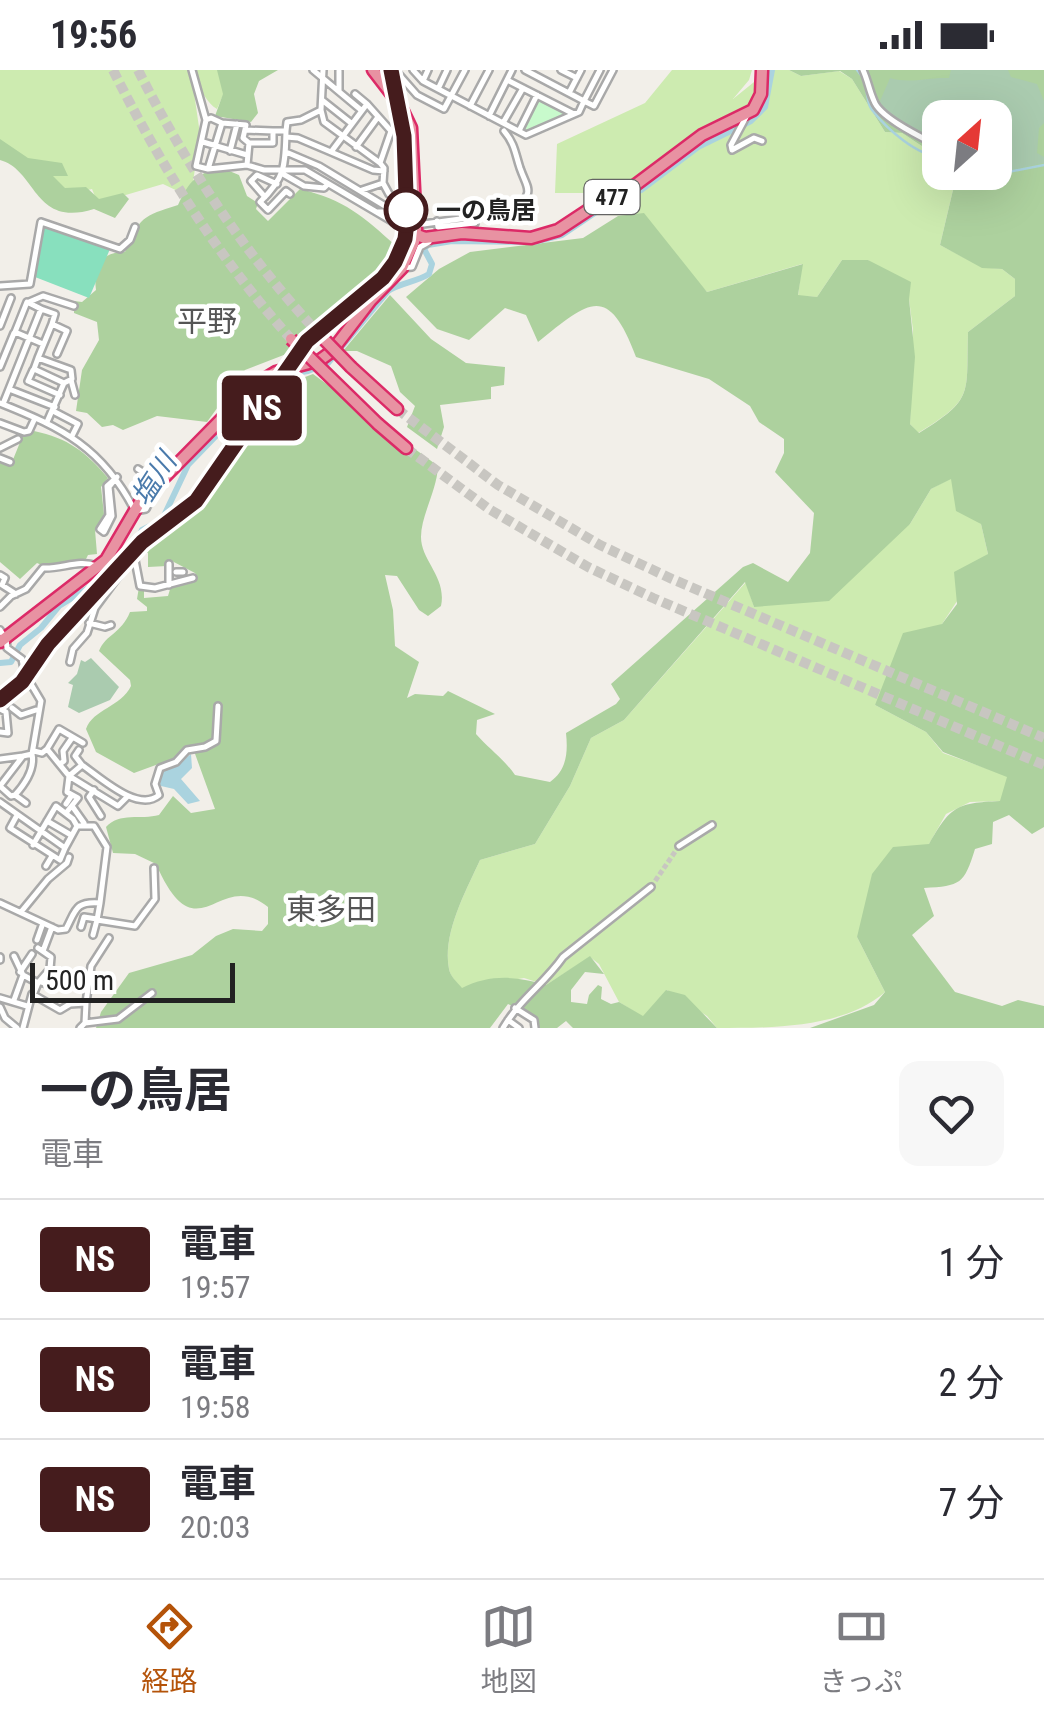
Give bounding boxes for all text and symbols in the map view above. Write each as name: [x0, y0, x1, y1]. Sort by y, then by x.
text: 19:56: [50, 13, 137, 57]
north arrow: [922, 100, 1012, 190]
map controls: [922, 100, 1012, 190]
road number: 477: [584, 180, 640, 214]
marker: 一の鳥居: [385, 189, 427, 231]
place label: 一の鳥居: [436, 196, 536, 225]
district label: 平野: [177, 304, 237, 339]
line badge: NS: [217, 376, 307, 440]
text: NS: [242, 388, 282, 429]
water label: 塩川: [125, 444, 185, 511]
district label: 東多田: [286, 892, 376, 927]
scale bar: [30, 958, 235, 1003]
text: 500 m: [45, 964, 114, 997]
button: heart: [899, 1061, 1004, 1166]
text: 一の鳥居: [40, 1062, 232, 1119]
text: 電車: [40, 1135, 104, 1173]
text: 電車: [180, 1222, 256, 1266]
text: NS: [75, 1239, 115, 1280]
text: 1 分: [939, 1241, 1004, 1285]
text: 19:57: [180, 1268, 251, 1306]
text: 電車: [180, 1342, 256, 1386]
text: NS: [75, 1359, 115, 1400]
text: 2 分: [939, 1361, 1004, 1405]
text: 19:58: [180, 1388, 251, 1426]
text: 電車: [180, 1462, 256, 1506]
text: NS: [75, 1479, 115, 1520]
text: 7 分: [939, 1481, 1004, 1525]
text: 20:03: [180, 1508, 251, 1546]
tab: 経路: [142, 1599, 198, 1699]
tab: 地図: [481, 1599, 537, 1699]
tab: きっぷ: [820, 1599, 902, 1699]

